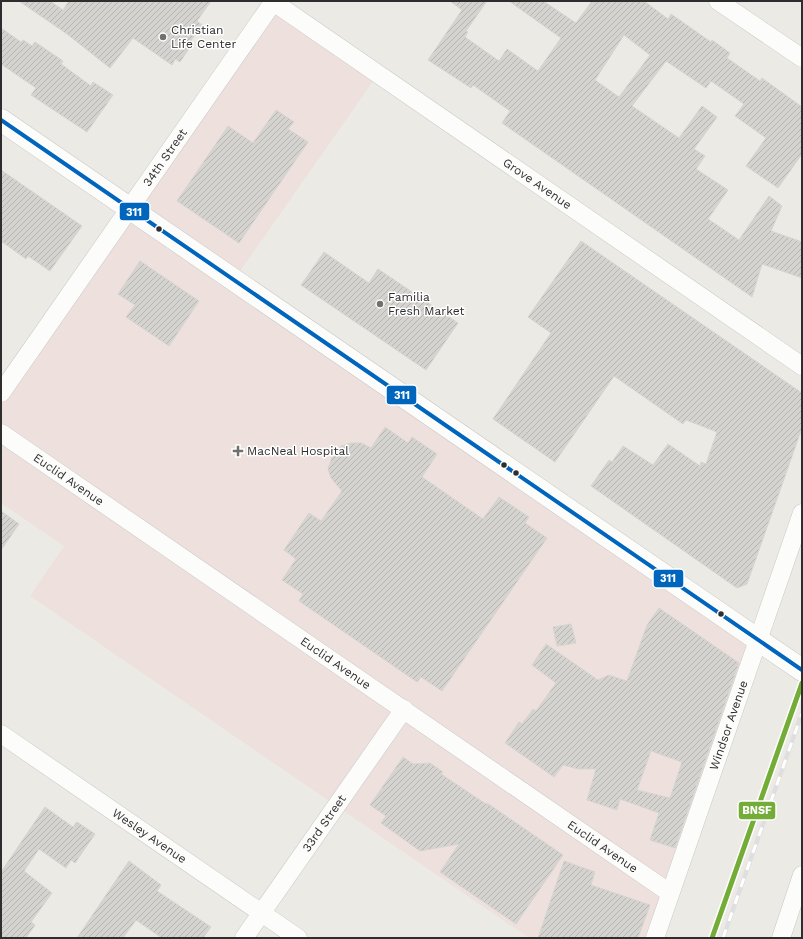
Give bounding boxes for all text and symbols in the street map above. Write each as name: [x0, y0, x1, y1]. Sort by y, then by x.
place label: Christian Life Center: [171, 23, 236, 51]
marker: Christian Life Center: [158, 32, 168, 42]
street label: 34th Street: [140, 126, 190, 189]
street label: Grove Avenue: [500, 155, 574, 212]
line badge: 311: [119, 202, 150, 221]
text: 311: [126, 206, 142, 219]
unlabelled marker: [154, 224, 164, 234]
place label: Familia Fresh Market: [388, 290, 465, 318]
marker: Familia Fresh Market: [375, 299, 385, 309]
line badge: 311: [386, 385, 417, 405]
text: 311: [394, 389, 410, 402]
place label: MacNeal Hospital: [247, 444, 349, 458]
marker: MacNeal Hospital: [232, 445, 244, 457]
street label: Euclid Avenue: [31, 450, 106, 509]
unlabelled marker: [499, 460, 509, 470]
unlabelled marker: [511, 468, 521, 478]
line badge: 311: [653, 569, 684, 588]
text: 311: [660, 572, 676, 585]
unlabelled marker: [716, 609, 726, 619]
street label: Euclid Avenue: [298, 634, 373, 692]
street label: Windsor Avenue: [707, 679, 751, 772]
street label: 33rd Street: [299, 792, 349, 855]
line badge: BNSF: [738, 801, 776, 820]
text: BNSF: [742, 804, 772, 817]
street label: Wesley Avenue: [110, 806, 189, 866]
street label: Euclid Avenue: [565, 818, 640, 876]

